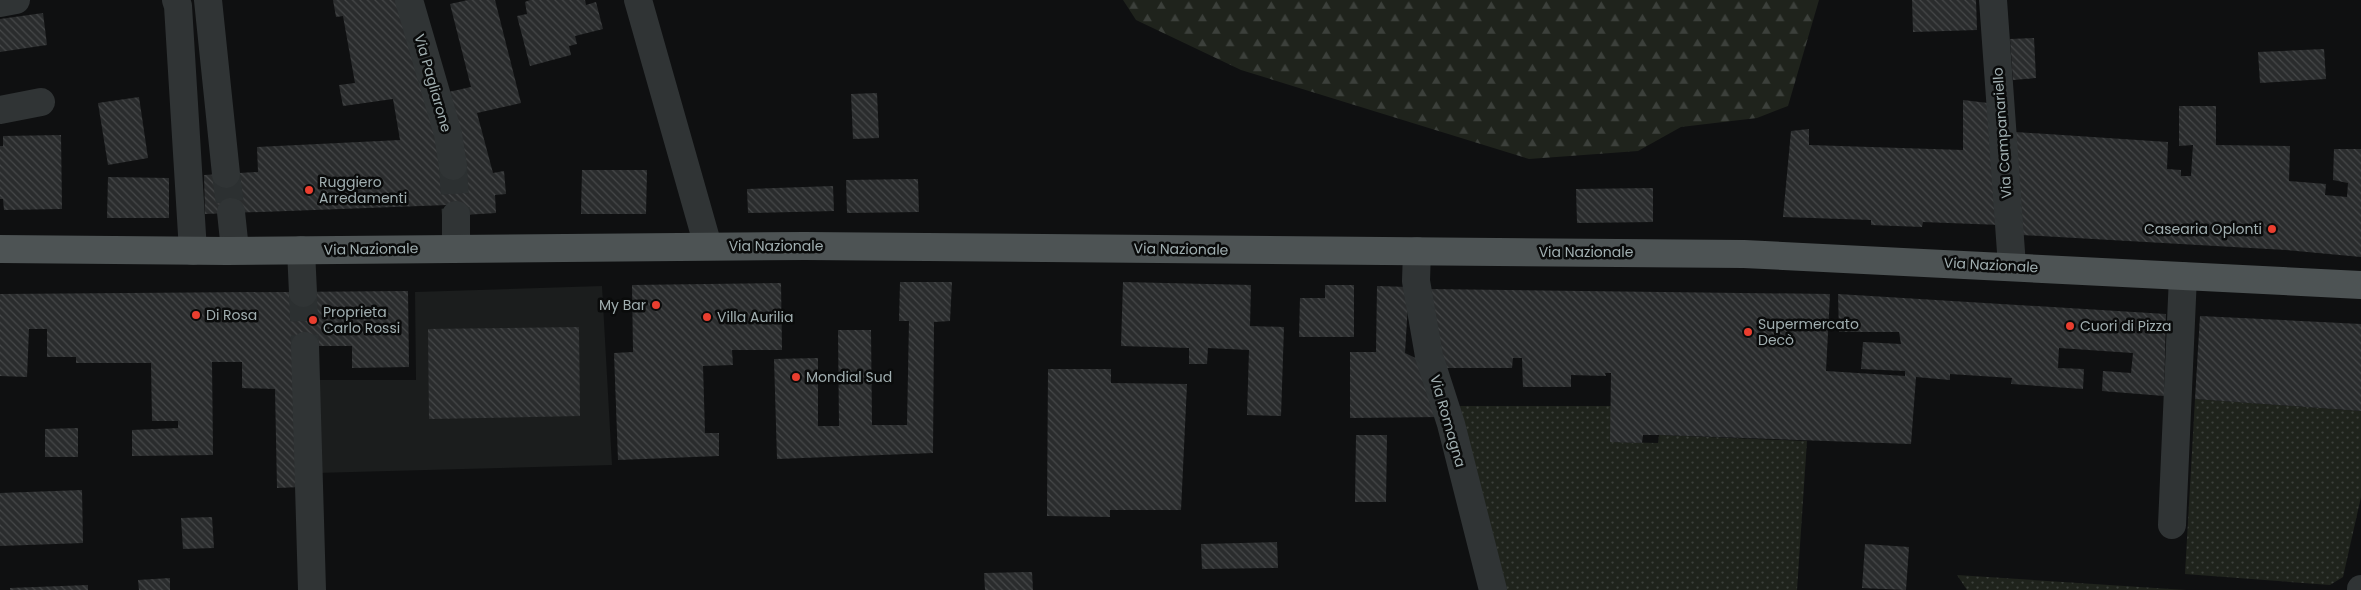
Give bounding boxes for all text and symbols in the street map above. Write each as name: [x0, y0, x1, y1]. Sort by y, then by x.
street label: Via Pagliarone: [409, 32, 457, 135]
street label: Via Campanariello: [1987, 67, 2017, 199]
place label: Ruggiero Arredamenti: [319, 172, 407, 208]
marker: Ruggiero Arredamenti: [303, 184, 315, 196]
place label: Casearia Oplonti: [2144, 219, 2262, 239]
marker: Casearia Oplonti: [2266, 223, 2278, 235]
street label: Via Nazionale: [729, 236, 824, 256]
street label: Via Nazionale: [323, 238, 419, 260]
street label: Via Nazionale: [1133, 238, 1229, 260]
street label: Via Nazionale: [1539, 242, 1634, 262]
street label: Via Nazionale: [1943, 253, 2039, 277]
place label: My Bar: [599, 295, 646, 315]
marker: My Bar: [650, 299, 662, 311]
place label: Proprieta Carlo Rossi: [323, 302, 400, 338]
place label: Di Rosa: [206, 305, 257, 325]
place label: Villa Aurilia: [717, 307, 793, 327]
marker: Di Rosa: [190, 309, 202, 321]
marker: Villa Aurilia: [701, 311, 713, 323]
marker: Proprieta Carlo Rossi: [307, 314, 319, 326]
place label: Supermercato Decò: [1758, 314, 1859, 350]
place label: Cuori di Pizza: [2080, 316, 2172, 336]
marker: Cuori di Pizza: [2064, 320, 2076, 332]
marker: Supermercato Decò: [1742, 326, 1754, 338]
place label: Mondial Sud: [806, 367, 892, 387]
marker: Mondial Sud: [790, 371, 802, 383]
street label: Via Romagna: [1425, 372, 1471, 470]

